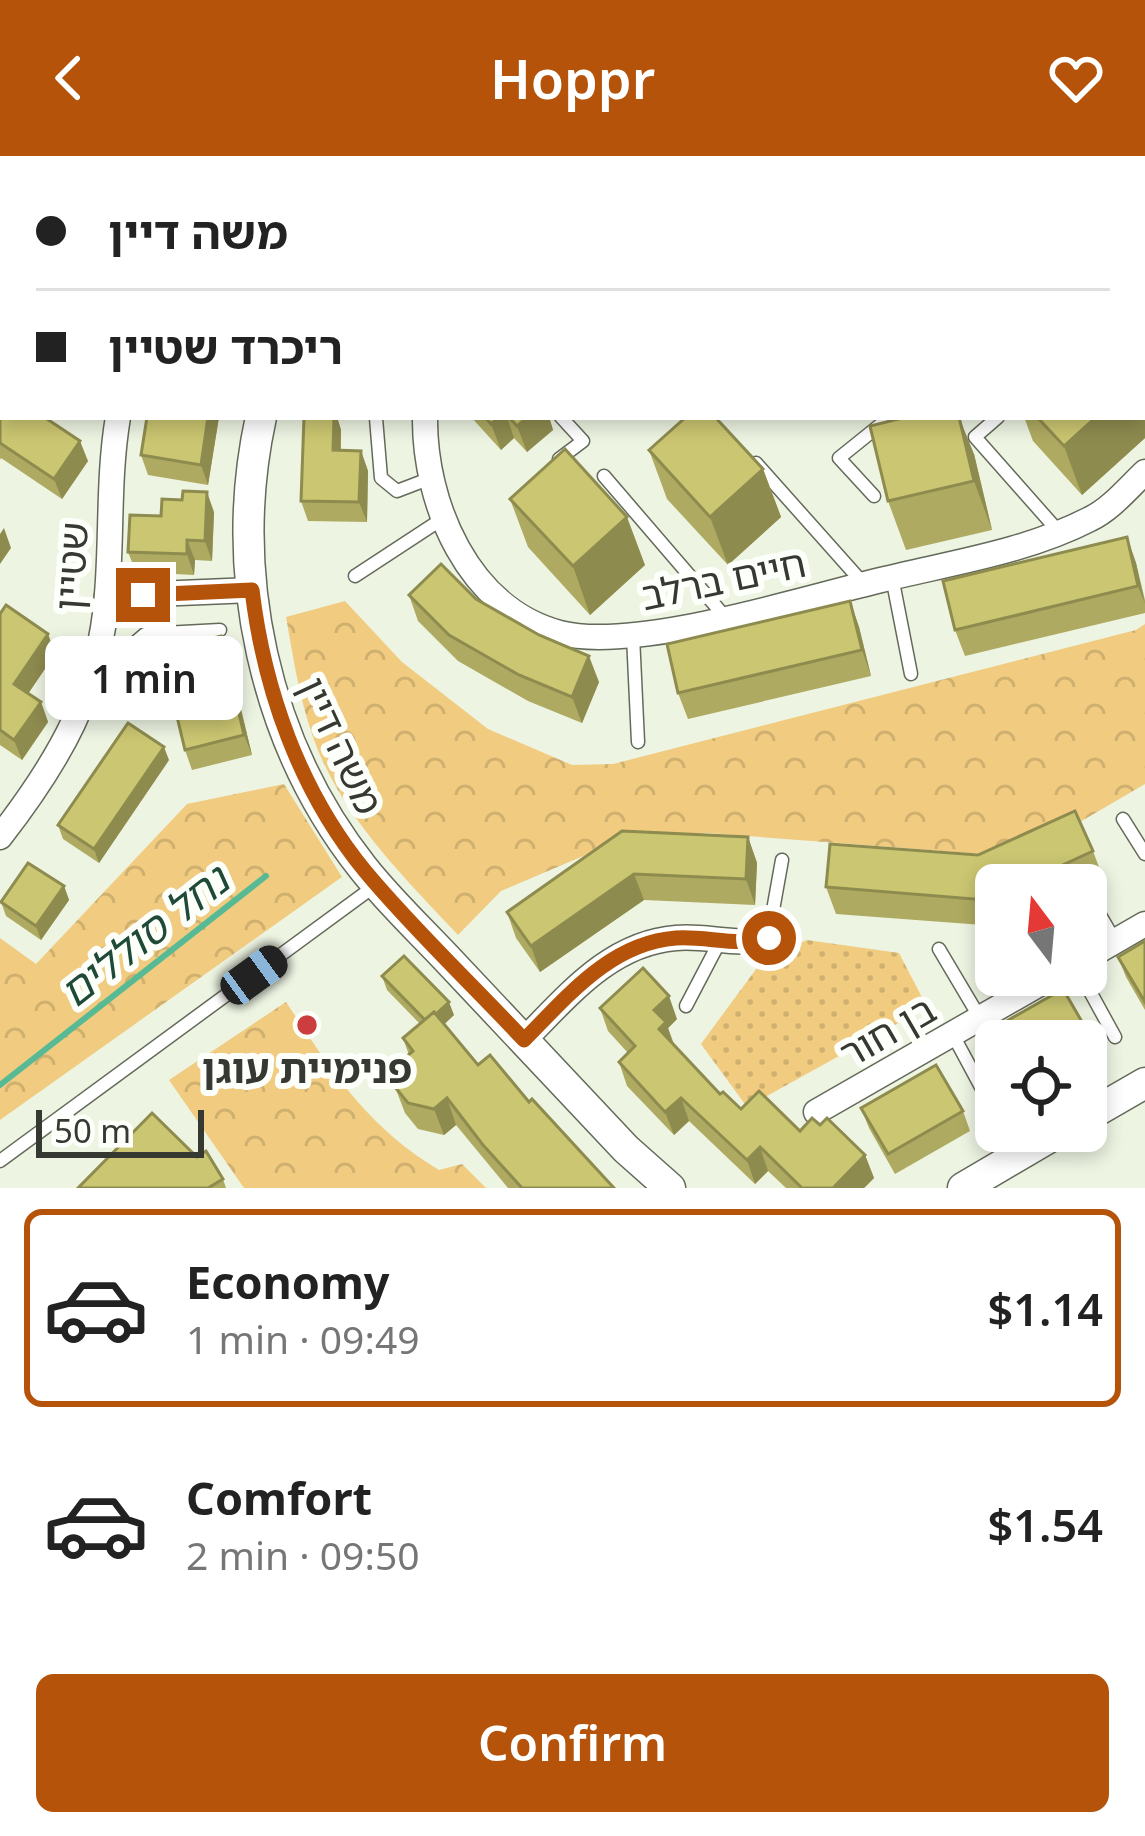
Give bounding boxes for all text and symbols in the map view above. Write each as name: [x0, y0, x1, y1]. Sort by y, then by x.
text: Hoppr: [490, 41, 655, 115]
icon: back: [36, 45, 102, 111]
icon: heart: [1043, 45, 1109, 111]
text: משה דיין: [108, 201, 288, 262]
text: ריכרד שטיין: [108, 316, 343, 377]
street label: שטיין: [40, 520, 100, 612]
street label: חיים ברלב: [636, 535, 810, 621]
route end: [116, 568, 170, 622]
callout: 1 min: [44, 637, 242, 721]
text: 1 min: [91, 651, 197, 704]
street label: משה דיין: [287, 668, 397, 822]
water label: נחל סוללים: [47, 849, 242, 1019]
north arrow: [975, 864, 1107, 996]
map controls: [975, 864, 1107, 1152]
route start: [742, 911, 796, 965]
car: [214, 939, 294, 1011]
street label: בן חור: [829, 981, 945, 1079]
marker: פנימיית עוגן: [294, 1012, 320, 1038]
button: locate: [975, 1020, 1107, 1152]
place label: פנימיית עוגן: [202, 1041, 412, 1094]
scale bar: [36, 1104, 204, 1157]
text: 50 m: [54, 1108, 131, 1153]
text: Economy: [186, 1251, 390, 1312]
icon: car: [42, 1254, 150, 1362]
text: $1.14: [988, 1278, 1103, 1339]
text: 1 min · 09:49: [186, 1312, 420, 1365]
text: Comfort: [186, 1467, 372, 1528]
icon: car: [42, 1470, 150, 1578]
text: $1.54: [988, 1494, 1103, 1555]
text: 2 min · 09:50: [186, 1528, 420, 1581]
button: Confirm: [36, 1674, 1109, 1812]

